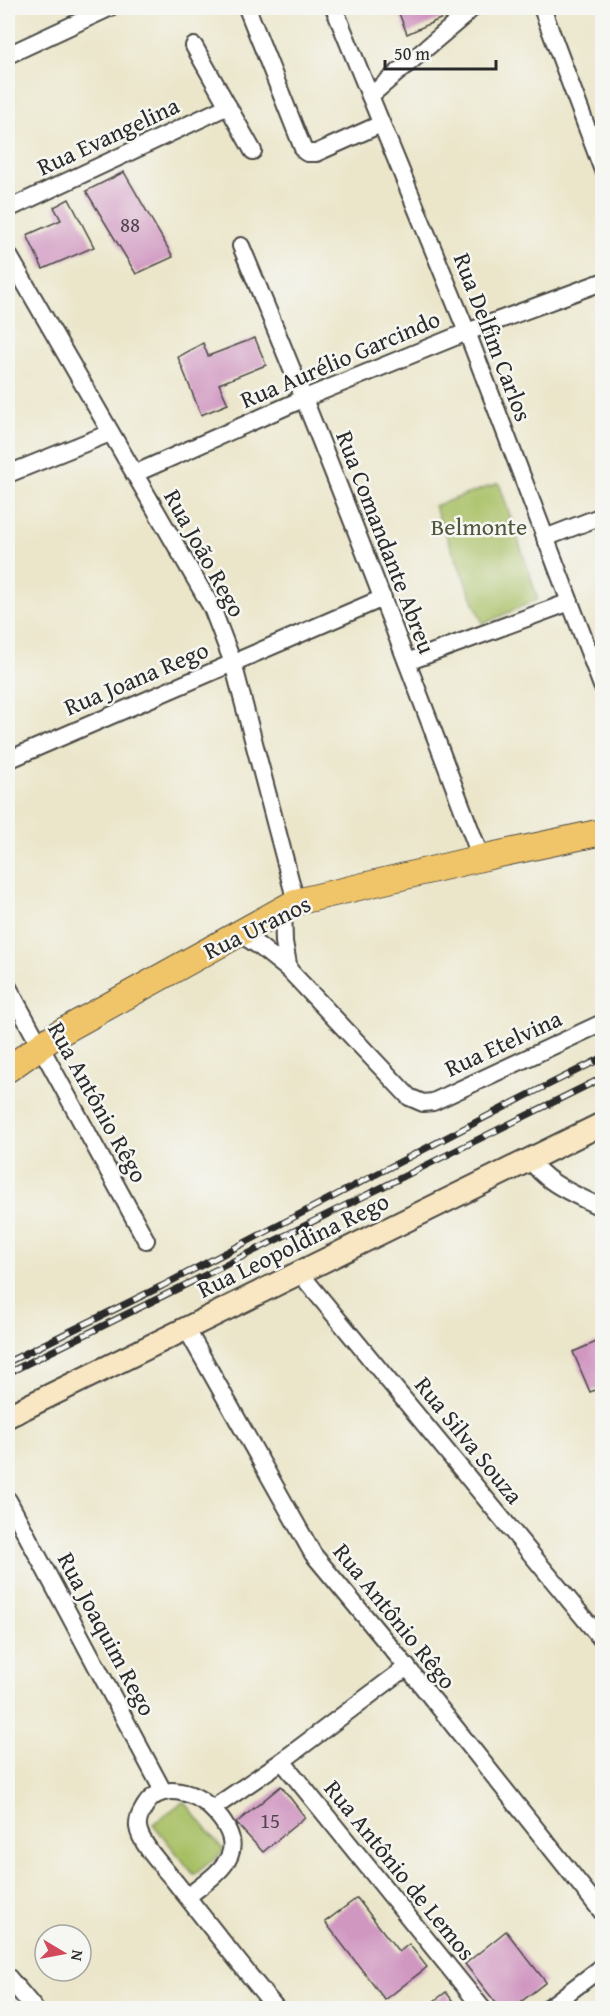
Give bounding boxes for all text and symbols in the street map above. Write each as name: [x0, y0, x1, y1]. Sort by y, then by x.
scale bar: [385, 33, 496, 71]
text: 50 m: [394, 40, 430, 67]
street label: Rua Evangelina: [31, 87, 185, 184]
house number: 88: [120, 209, 140, 240]
street label: Rua Delfim Carlos: [445, 248, 541, 426]
street label: Rua Aurélio Garcindo: [235, 301, 445, 417]
street label: Rua Comandante Abreu: [327, 425, 445, 659]
street label: Rua João Rego: [155, 483, 255, 623]
park label: Belmonte: [431, 509, 527, 544]
street label: Rua Joana Rego: [58, 632, 214, 724]
street label: Rua Uranos: [197, 886, 317, 968]
street label: Rua Etelvina: [439, 1000, 568, 1085]
street label: Rua Antônio Rêgo: [39, 1015, 157, 1189]
street label: Rua Leopoldina Rego: [191, 1183, 395, 1307]
street label: Rua Silva Souza: [406, 1369, 532, 1512]
street label: Rua Antônio Rêgo: [325, 1535, 465, 1697]
street label: Rua Joaquim Rego: [49, 1546, 165, 1722]
street label: Rua Antônio de Lemos: [316, 1772, 484, 1968]
house number: 15: [260, 1805, 280, 1836]
north arrow: [33, 1923, 93, 1983]
text: N: [65, 1948, 91, 1963]

